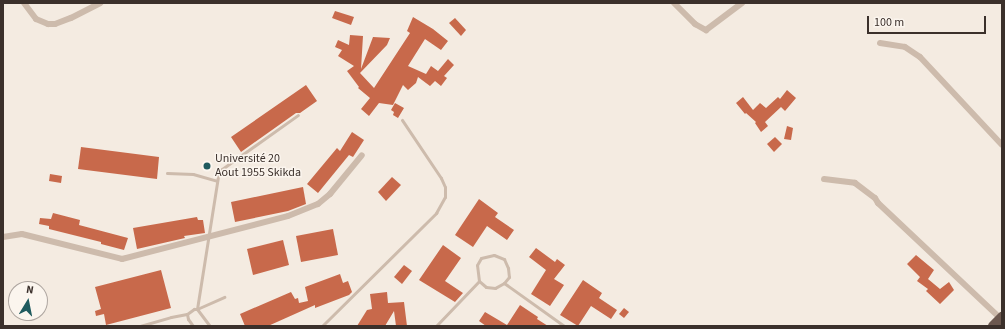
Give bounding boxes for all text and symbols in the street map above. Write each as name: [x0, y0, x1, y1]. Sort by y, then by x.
scale bar: [869, 8, 988, 34]
text: 100 m: [874, 14, 904, 31]
place label: Université 20 Aout 1955 Skikda: [215, 152, 301, 180]
marker: Université 20 Aout 1955 Skikda: [202, 161, 212, 171]
north arrow: [8, 281, 48, 321]
text: N: [25, 282, 35, 298]

